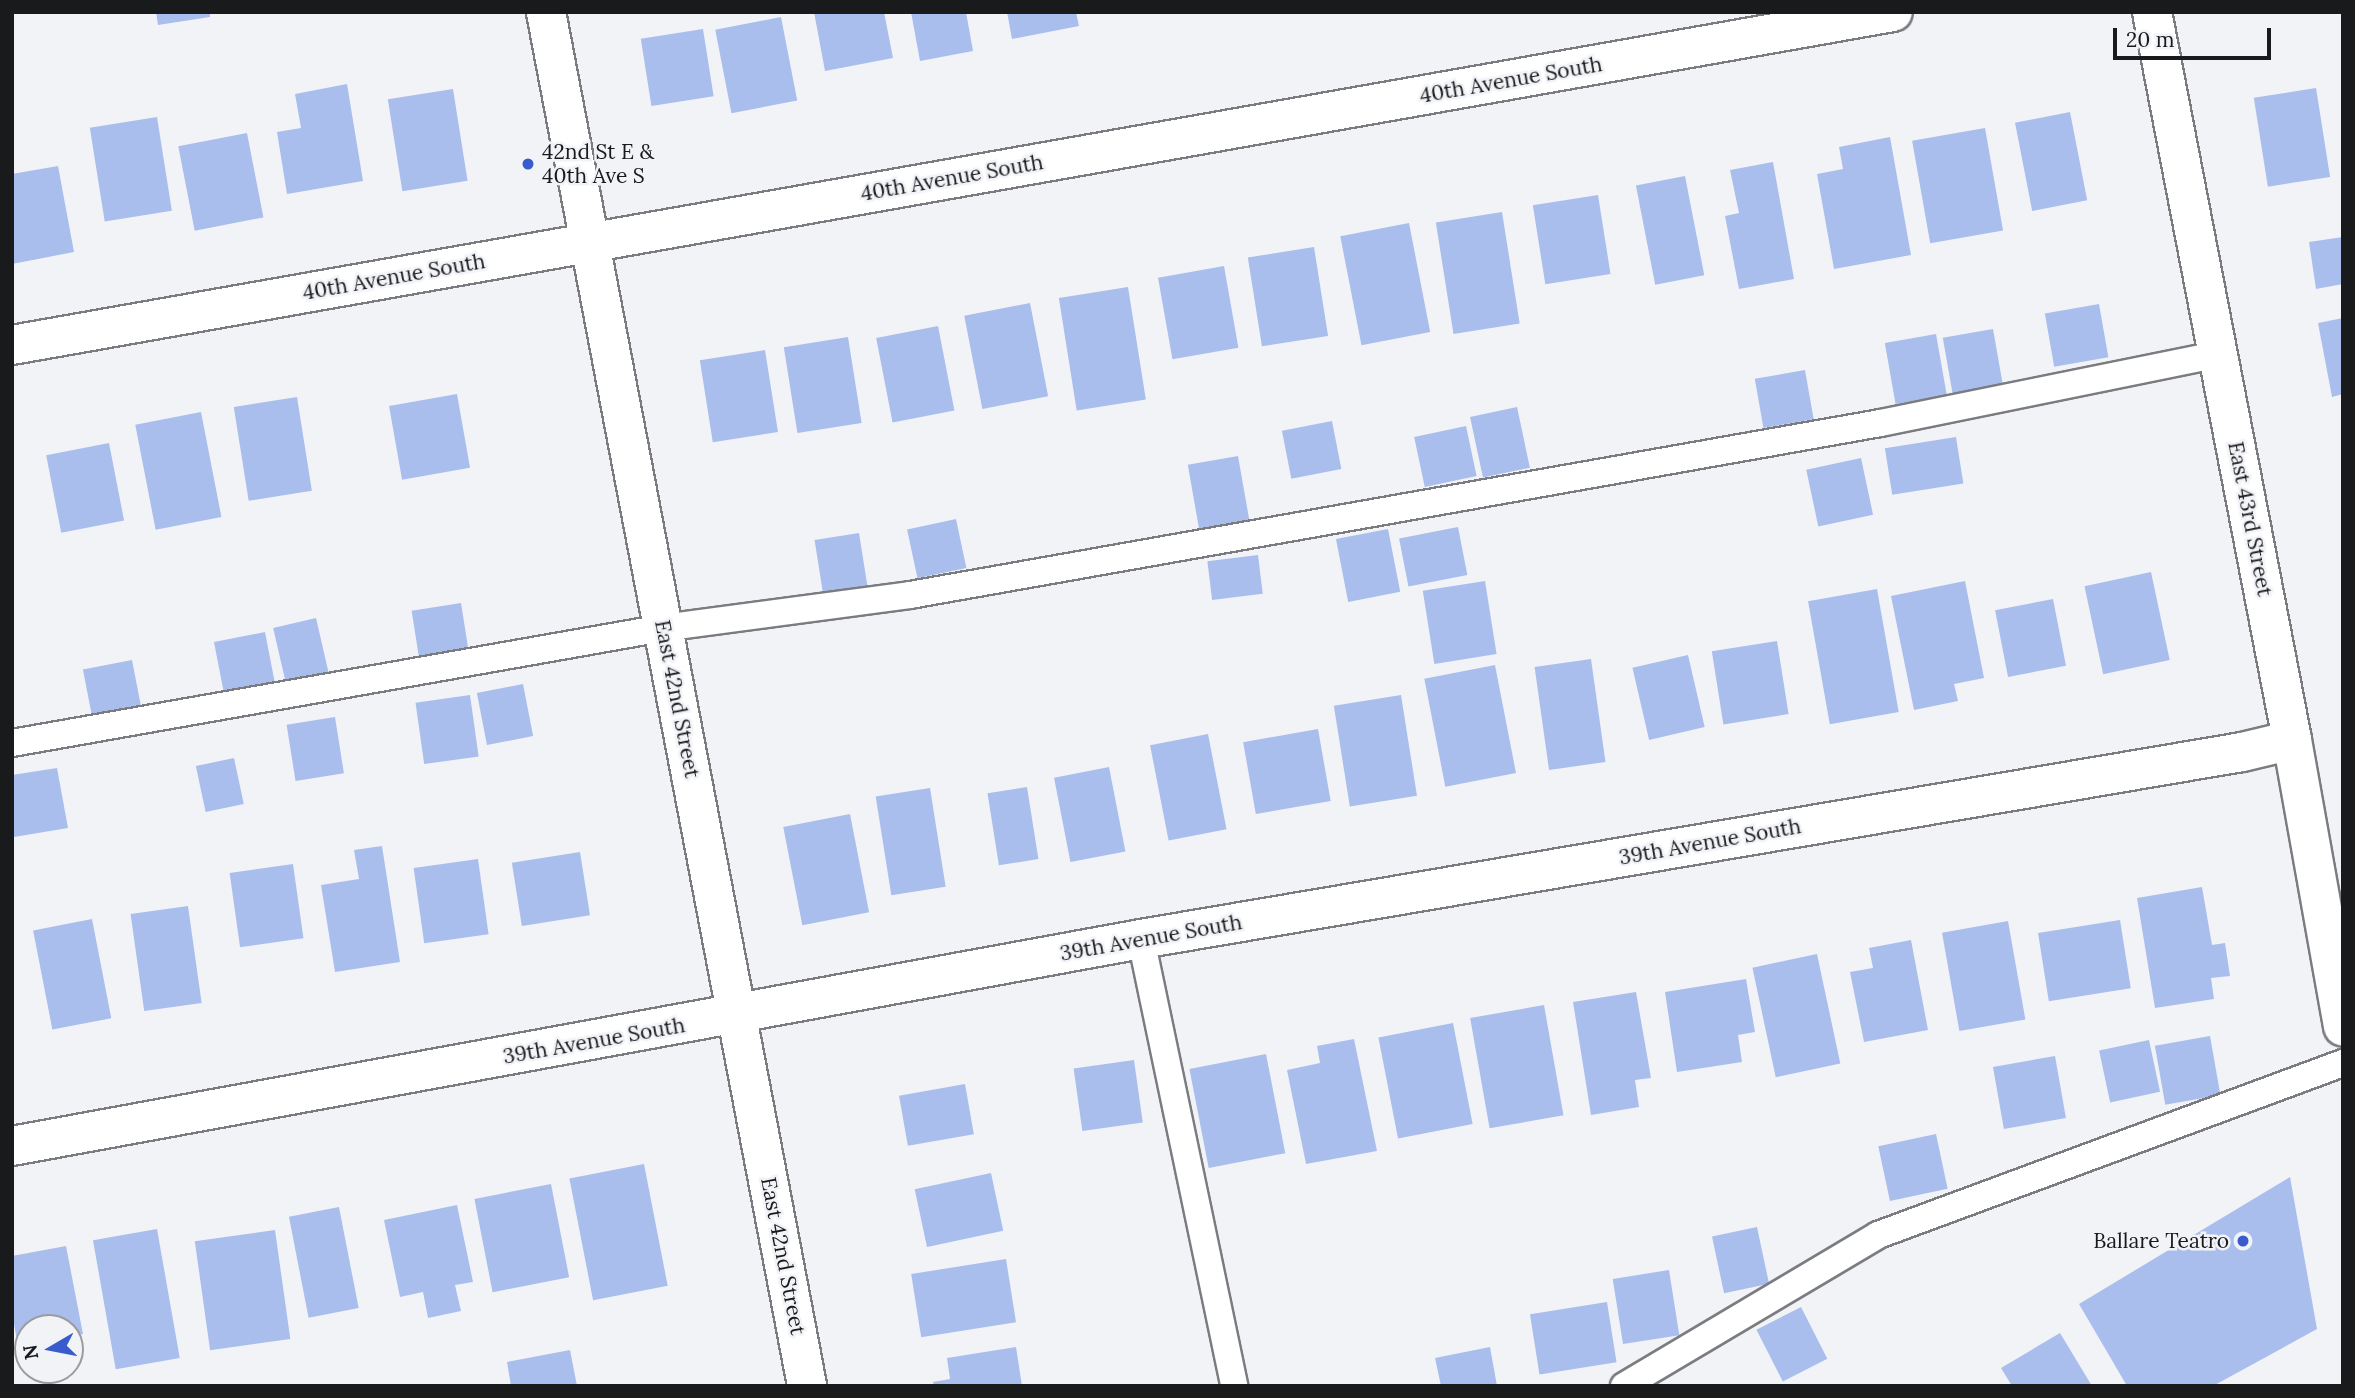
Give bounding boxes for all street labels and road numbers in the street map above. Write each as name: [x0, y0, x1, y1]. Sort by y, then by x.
street label: 40th Avenue South: [1418, 52, 1604, 108]
street label: 40th Avenue South: [859, 150, 1045, 206]
street label: 40th Avenue South: [301, 249, 487, 305]
street label: East 43rd Street: [2223, 440, 2277, 598]
street label: East 42nd Street: [649, 618, 705, 780]
street label: 39th Avenue South: [1617, 814, 1803, 870]
street label: 39th Avenue South: [1058, 910, 1244, 966]
street label: 39th Avenue South: [501, 1013, 687, 1069]
street label: East 42nd Street: [755, 1175, 811, 1337]

